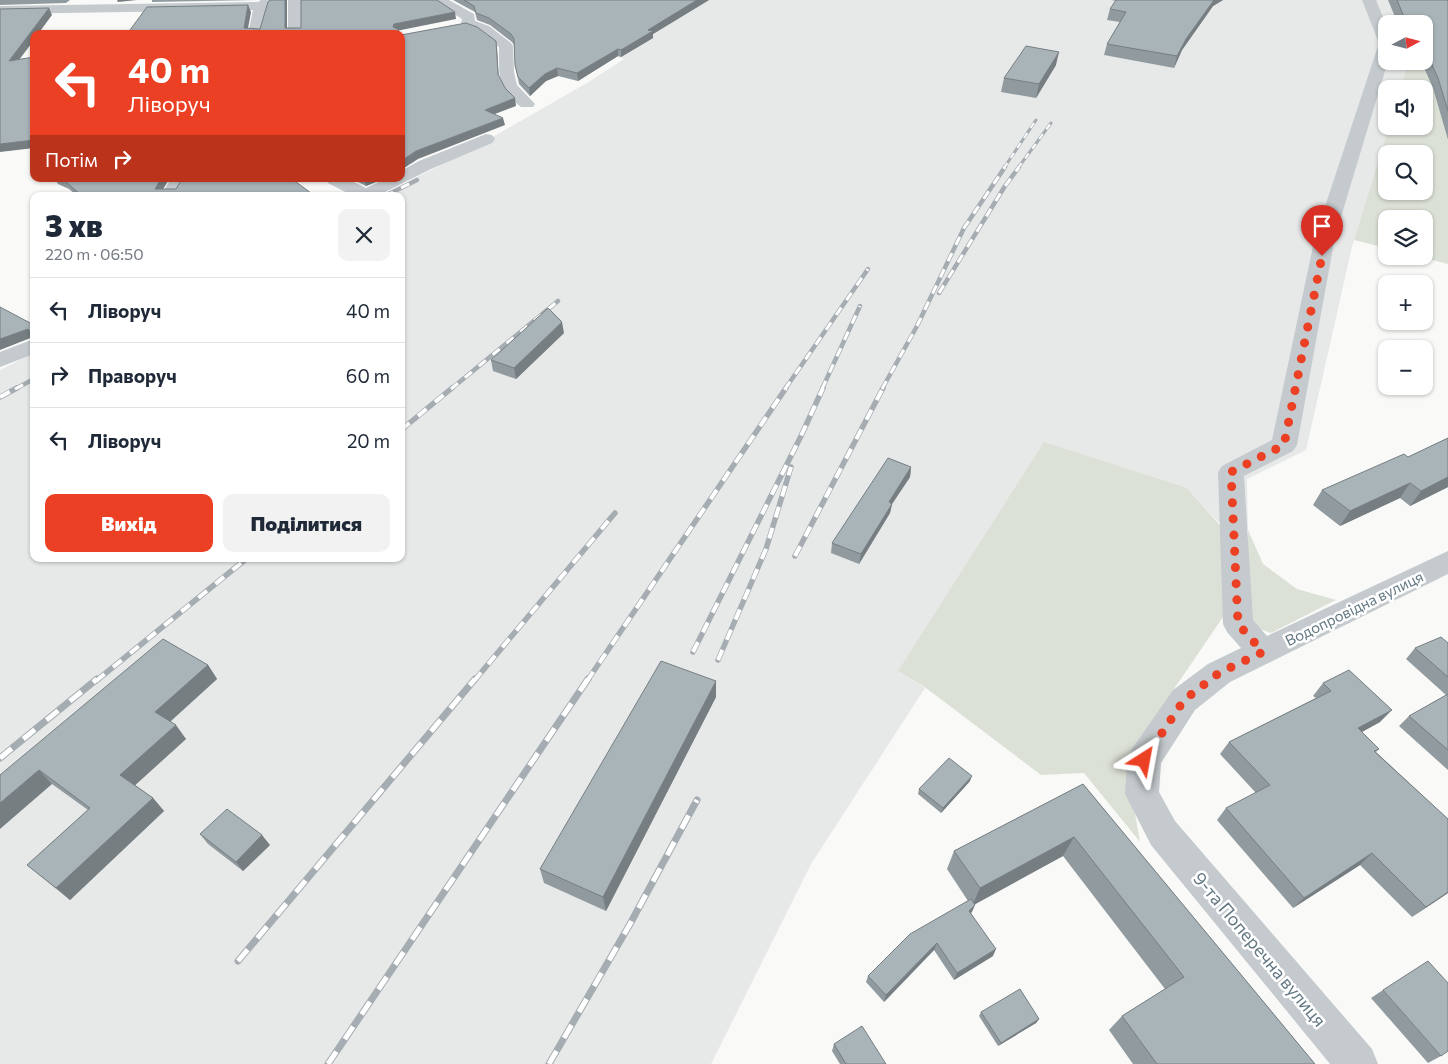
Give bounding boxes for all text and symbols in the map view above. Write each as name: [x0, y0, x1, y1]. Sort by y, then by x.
north arrow: [1378, 15, 1432, 70]
map controls: [1378, 15, 1433, 395]
text: 40 m: [128, 47, 210, 90]
icon: left: [45, 50, 110, 115]
button: sound: [1378, 80, 1433, 135]
text: Ліворуч: [128, 90, 211, 117]
icon: right: [108, 145, 136, 173]
button: search: [1378, 145, 1433, 200]
text: Потім: [45, 148, 98, 171]
pin: [1301, 205, 1343, 256]
text: 3 хв: [45, 206, 103, 243]
button: close: [338, 209, 390, 261]
button: layers: [1378, 210, 1433, 265]
icon: arrive: [1308, 212, 1336, 240]
text: 220 m · 06:50: [45, 244, 144, 263]
button: +: [1378, 275, 1433, 330]
icon: left: [45, 296, 73, 324]
text: Ліворуч: [88, 299, 161, 322]
text: 40 m: [346, 299, 390, 322]
button: −: [1378, 340, 1433, 395]
icon: right: [45, 361, 73, 389]
text: Праворуч: [88, 364, 177, 387]
text: 60 m: [346, 364, 390, 387]
icon: left: [45, 426, 73, 454]
text: Ліворуч: [88, 429, 161, 452]
text: 20 m: [347, 429, 390, 452]
button: Вихід: [45, 494, 213, 552]
button: Поділитися: [223, 494, 390, 552]
street label: Водопровідна вулиця: [1282, 567, 1426, 649]
position arrow: [1117, 733, 1169, 785]
street label: 9-та Поперечна вулиця: [1189, 867, 1331, 1031]

